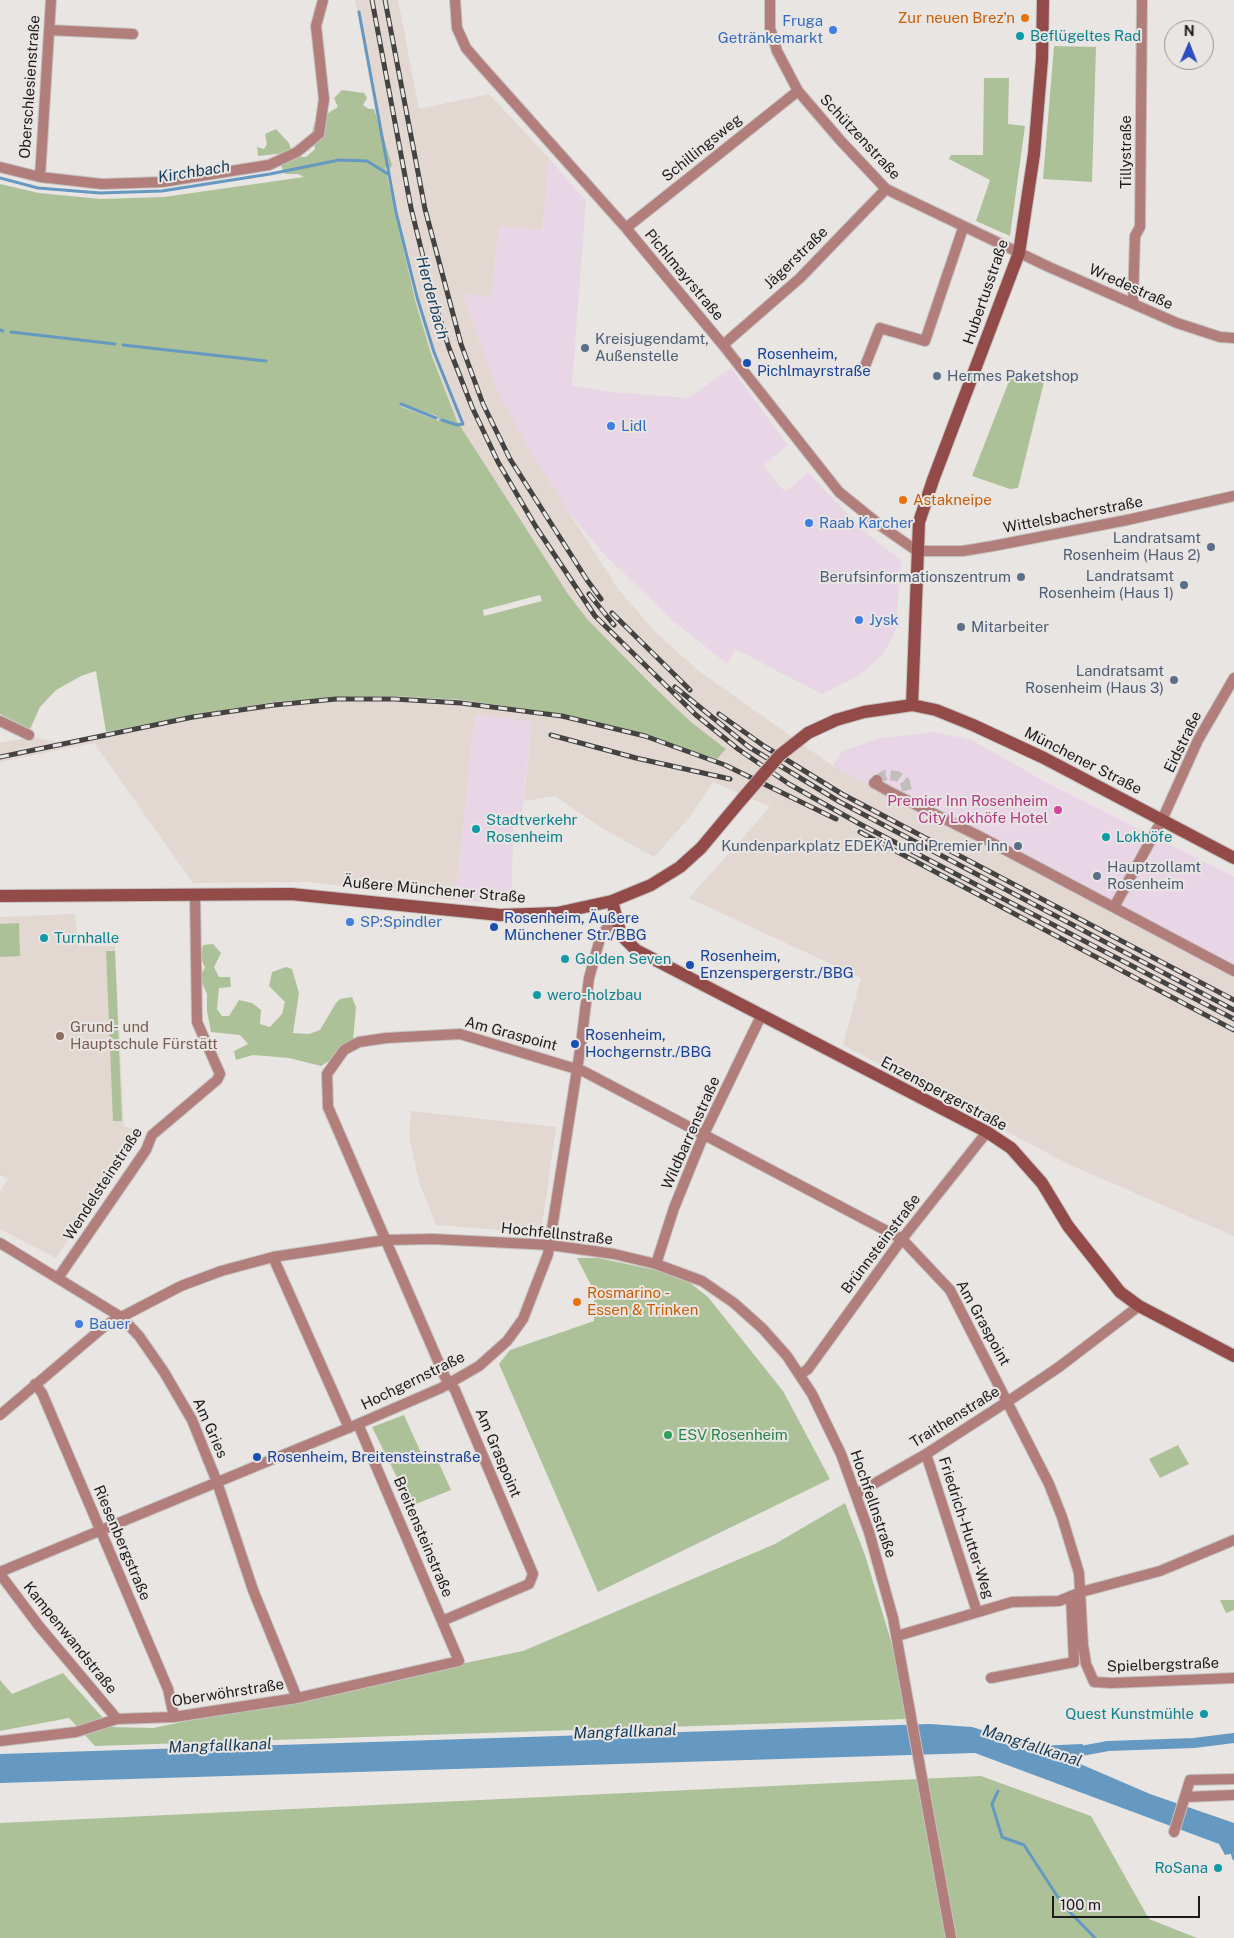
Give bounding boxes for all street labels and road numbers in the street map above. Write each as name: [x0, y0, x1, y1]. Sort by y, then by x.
street label: Oberschlesienstraße: [16, 15, 44, 159]
street label: Schützenstraße: [816, 91, 904, 183]
street label: Schillingsweg: [658, 110, 746, 186]
street label: Tillystraße: [1117, 115, 1135, 189]
street label: Jägerstraße: [760, 223, 832, 293]
street label: Pichlmayrstraße: [641, 226, 727, 324]
street label: Hubertusstraße: [960, 237, 1012, 347]
street label: Wredestraße: [1086, 260, 1176, 314]
street label: Wittelsbacherstraße: [1002, 493, 1144, 537]
street label: Eidstraße: [1160, 708, 1206, 776]
street label: Münchener Straße: [1021, 724, 1145, 798]
street label: Äußere Münchener Straße: [342, 873, 526, 907]
street label: Am Graspoint: [463, 1013, 559, 1055]
street label: Enzenspergerstraße: [878, 1053, 1010, 1135]
street label: Wildbarrenstraße: [658, 1074, 724, 1192]
street label: Wendelsteinstraße: [60, 1124, 146, 1244]
street label: Brünnsteinstraße: [838, 1191, 924, 1297]
street label: Hochfellnstraße: [500, 1219, 614, 1249]
street label: Am Graspoint: [952, 1277, 1014, 1369]
street label: Hochgernstraße: [358, 1348, 468, 1414]
street label: Traithenstraße: [907, 1382, 1003, 1452]
street label: Am Gries: [189, 1395, 231, 1461]
street label: Am Graspoint: [471, 1406, 525, 1500]
street label: Hochfellnstraße: [846, 1448, 900, 1560]
street label: Friedrich-Hutter-Weg: [935, 1455, 997, 1601]
street label: Breitensteinstraße: [389, 1474, 457, 1600]
street label: Riesenbergstraße: [90, 1483, 154, 1603]
street label: Kampenwandstraße: [19, 1578, 121, 1698]
street label: Spielbergstraße: [1107, 1654, 1219, 1676]
street label: Oberwöhrstraße: [171, 1675, 285, 1711]

